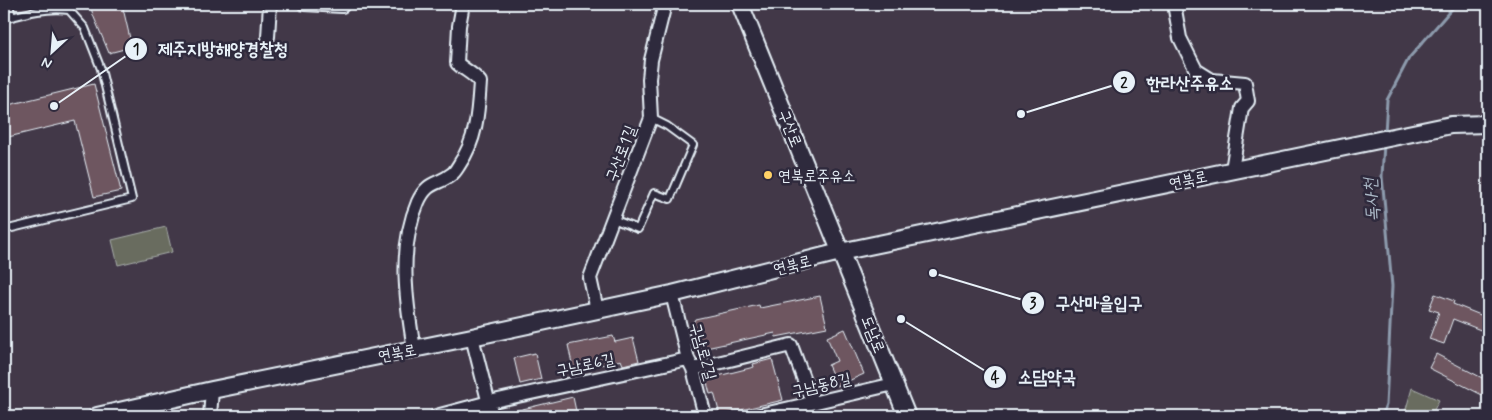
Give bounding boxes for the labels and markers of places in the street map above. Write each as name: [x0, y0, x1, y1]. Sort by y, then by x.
callout: 제주지방해양경찰청: [123, 32, 298, 65]
callout: 한라산주유소: [1112, 66, 1244, 99]
place label: 연북로주유소: [778, 166, 855, 187]
marker: 연북로주유소: [762, 169, 774, 181]
callout: 구산마을입구: [1021, 286, 1153, 319]
callout: 소담약국: [983, 360, 1086, 393]

